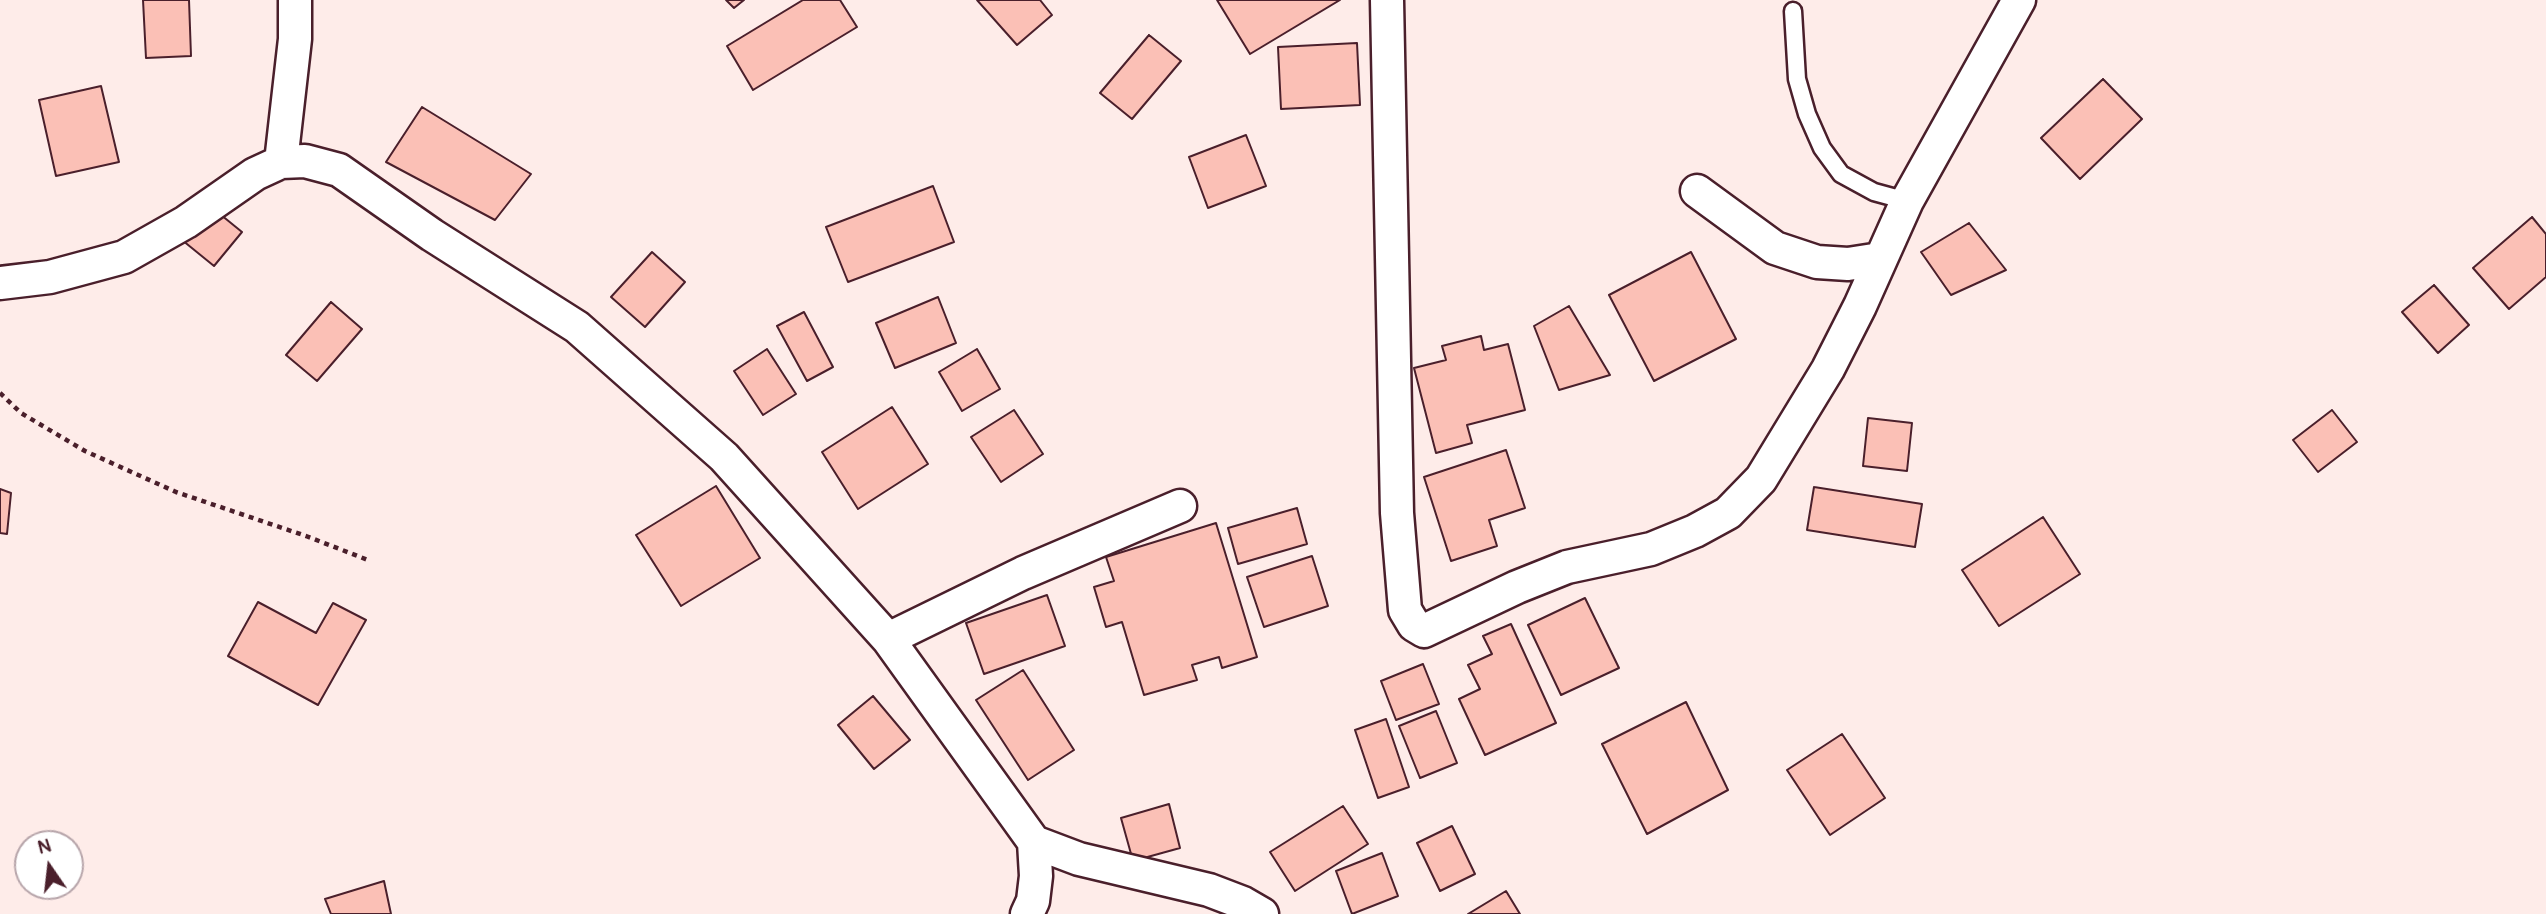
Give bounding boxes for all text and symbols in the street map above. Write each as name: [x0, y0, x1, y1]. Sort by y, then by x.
north arrow: [14, 830, 84, 900]
text: N: [35, 833, 54, 860]

